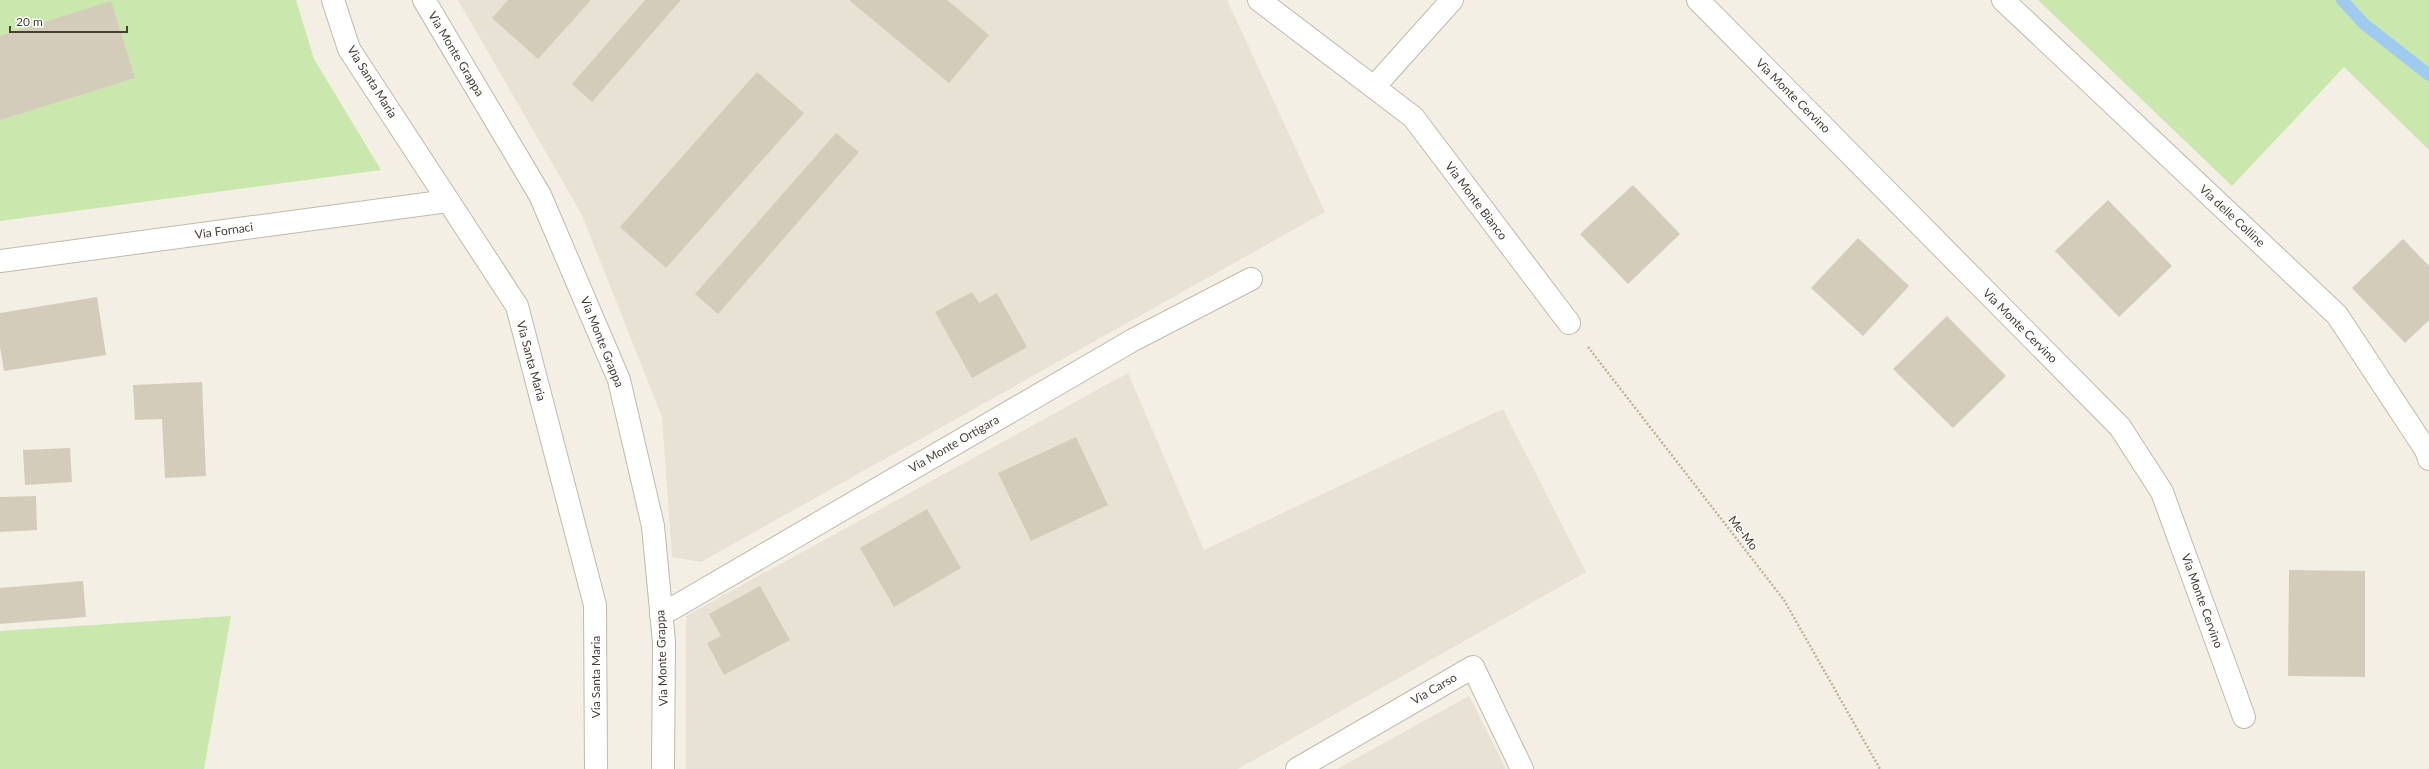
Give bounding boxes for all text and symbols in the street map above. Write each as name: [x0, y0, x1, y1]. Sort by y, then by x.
scale bar: [10, 8, 127, 34]
street label: Via Monte Grappa: [425, 9, 488, 99]
text: 20 m: [16, 14, 43, 29]
street label: Via Santa Maria: [344, 43, 401, 121]
street label: Via Monte Cervino: [1753, 55, 1834, 136]
street label: Via Monte Bianco: [1442, 159, 1511, 243]
street label: Via delle Colline: [2196, 181, 2268, 250]
street label: Via Fornaci: [194, 219, 254, 242]
street label: Via Monte Cervino: [1980, 285, 2061, 366]
street label: Via Monte Grappa: [577, 294, 627, 389]
street label: Via Santa Maria: [514, 319, 549, 403]
street label: Via Monte Ortigara: [906, 412, 1002, 476]
street label: Me-Mo: [1725, 513, 1762, 553]
street label: Via Monte Cervino: [2178, 552, 2227, 650]
street label: Via Monte Grappa: [652, 610, 671, 706]
street label: Via Santa Maria: [588, 636, 603, 718]
street label: Via Carso: [1408, 669, 1459, 708]

